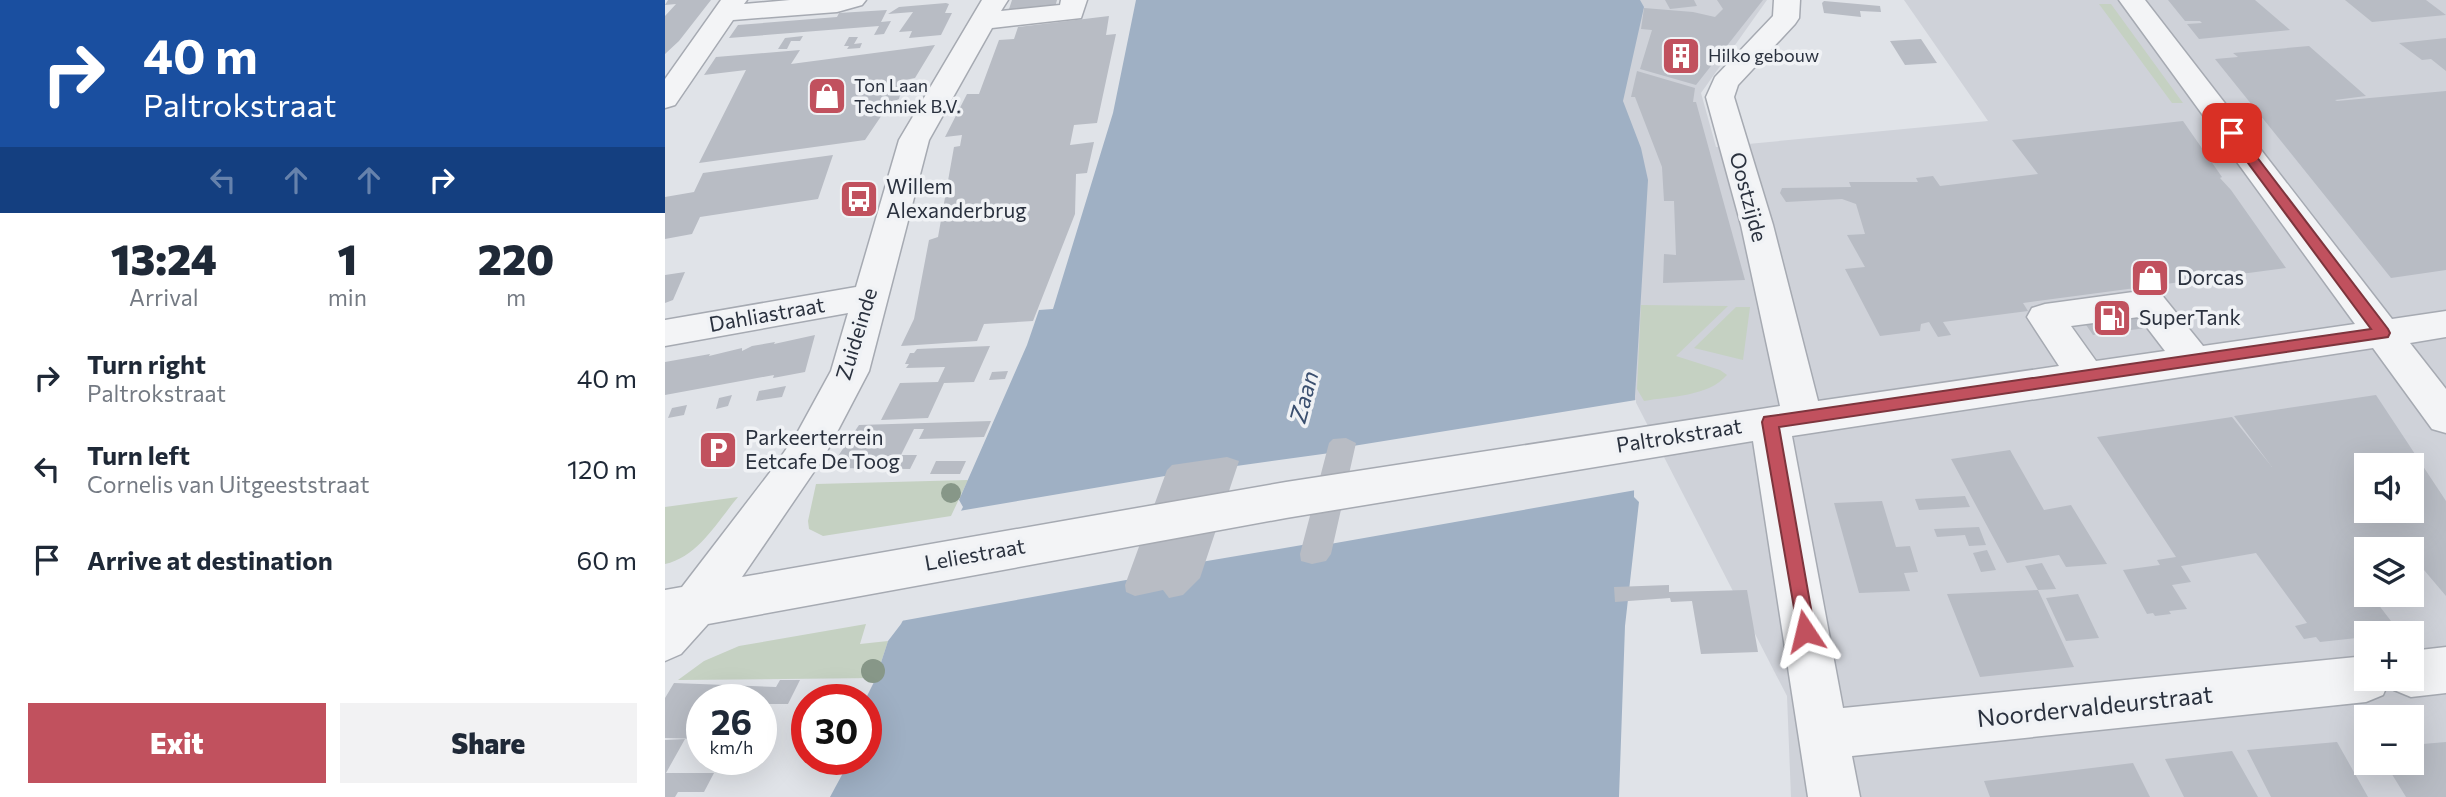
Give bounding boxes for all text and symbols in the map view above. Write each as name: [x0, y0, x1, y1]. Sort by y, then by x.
text: 40 m: [143, 24, 258, 84]
icon: right: [28, 28, 119, 119]
building icon: Hilko gebouw: [1660, 35, 1702, 77]
place label: Hilko gebouw: [1708, 44, 1819, 66]
place label: Ton Laan Techniek B.V.: [854, 74, 961, 117]
shop icon: Ton Laan Techniek B.V.: [806, 75, 848, 117]
text: Paltrokstraat: [143, 84, 336, 124]
pin: [2202, 103, 2262, 163]
icon: arrive: [2213, 114, 2251, 152]
street label: Oostzijde: [1725, 149, 1773, 244]
icon: left: [204, 161, 242, 199]
icon: ahead: [277, 161, 315, 199]
icon: ahead: [350, 161, 388, 199]
icon: right: [423, 161, 461, 199]
place label: Willem Alexanderbrug: [886, 173, 1027, 222]
bus stop icon: Willem Alexanderbrug: [838, 178, 880, 220]
text: 13:24: [111, 232, 217, 284]
text: 1: [337, 232, 357, 284]
text: 220: [478, 232, 554, 284]
shop icon: Dorcas: [2129, 257, 2171, 299]
place label: Dorcas: [2177, 264, 2244, 289]
text: Arrival: [129, 283, 199, 311]
text: min: [328, 283, 367, 311]
text: m: [506, 283, 526, 311]
street label: Zuideinde: [830, 284, 881, 383]
street label: Dahliastraat: [707, 291, 827, 336]
fuel station icon: SuperTank: [2091, 297, 2133, 339]
place label: SuperTank: [2139, 304, 2241, 329]
text: Turn right: [87, 348, 206, 379]
icon: right: [28, 359, 66, 397]
text: 40 m: [577, 362, 637, 393]
water label: Zaan: [1282, 368, 1323, 427]
text: Paltrokstraat: [87, 379, 226, 407]
street label: Paltrokstraat: [1614, 412, 1743, 457]
place label: Parkeerterrein Eetcafe De Toog: [745, 424, 900, 473]
parking icon: Parkeerterrein Eetcafe De Toog: [697, 429, 739, 471]
text: Turn left: [87, 439, 190, 470]
icon: left: [28, 450, 66, 488]
text: 120 m: [567, 453, 637, 484]
map controls: [2354, 453, 2424, 775]
button: sound: [2354, 453, 2424, 523]
text: Cornelis van Uitgeeststraat: [87, 470, 370, 498]
street label: Leliestraat: [922, 532, 1027, 575]
button: layers: [2354, 537, 2424, 607]
icon: arrive: [28, 541, 66, 579]
text: Arrive at destination: [87, 544, 333, 575]
text: 60 m: [577, 544, 637, 575]
position arrow: [1768, 594, 1842, 668]
button: +: [2354, 621, 2424, 691]
street label: Noordervaldeurstraat: [1976, 679, 2214, 732]
speed limit sign: 30: [791, 684, 882, 775]
text: 26: [711, 699, 752, 742]
button: Exit: [28, 703, 326, 783]
button: Share: [340, 703, 637, 783]
button: −: [2354, 705, 2424, 775]
text: km/h: [710, 736, 753, 758]

